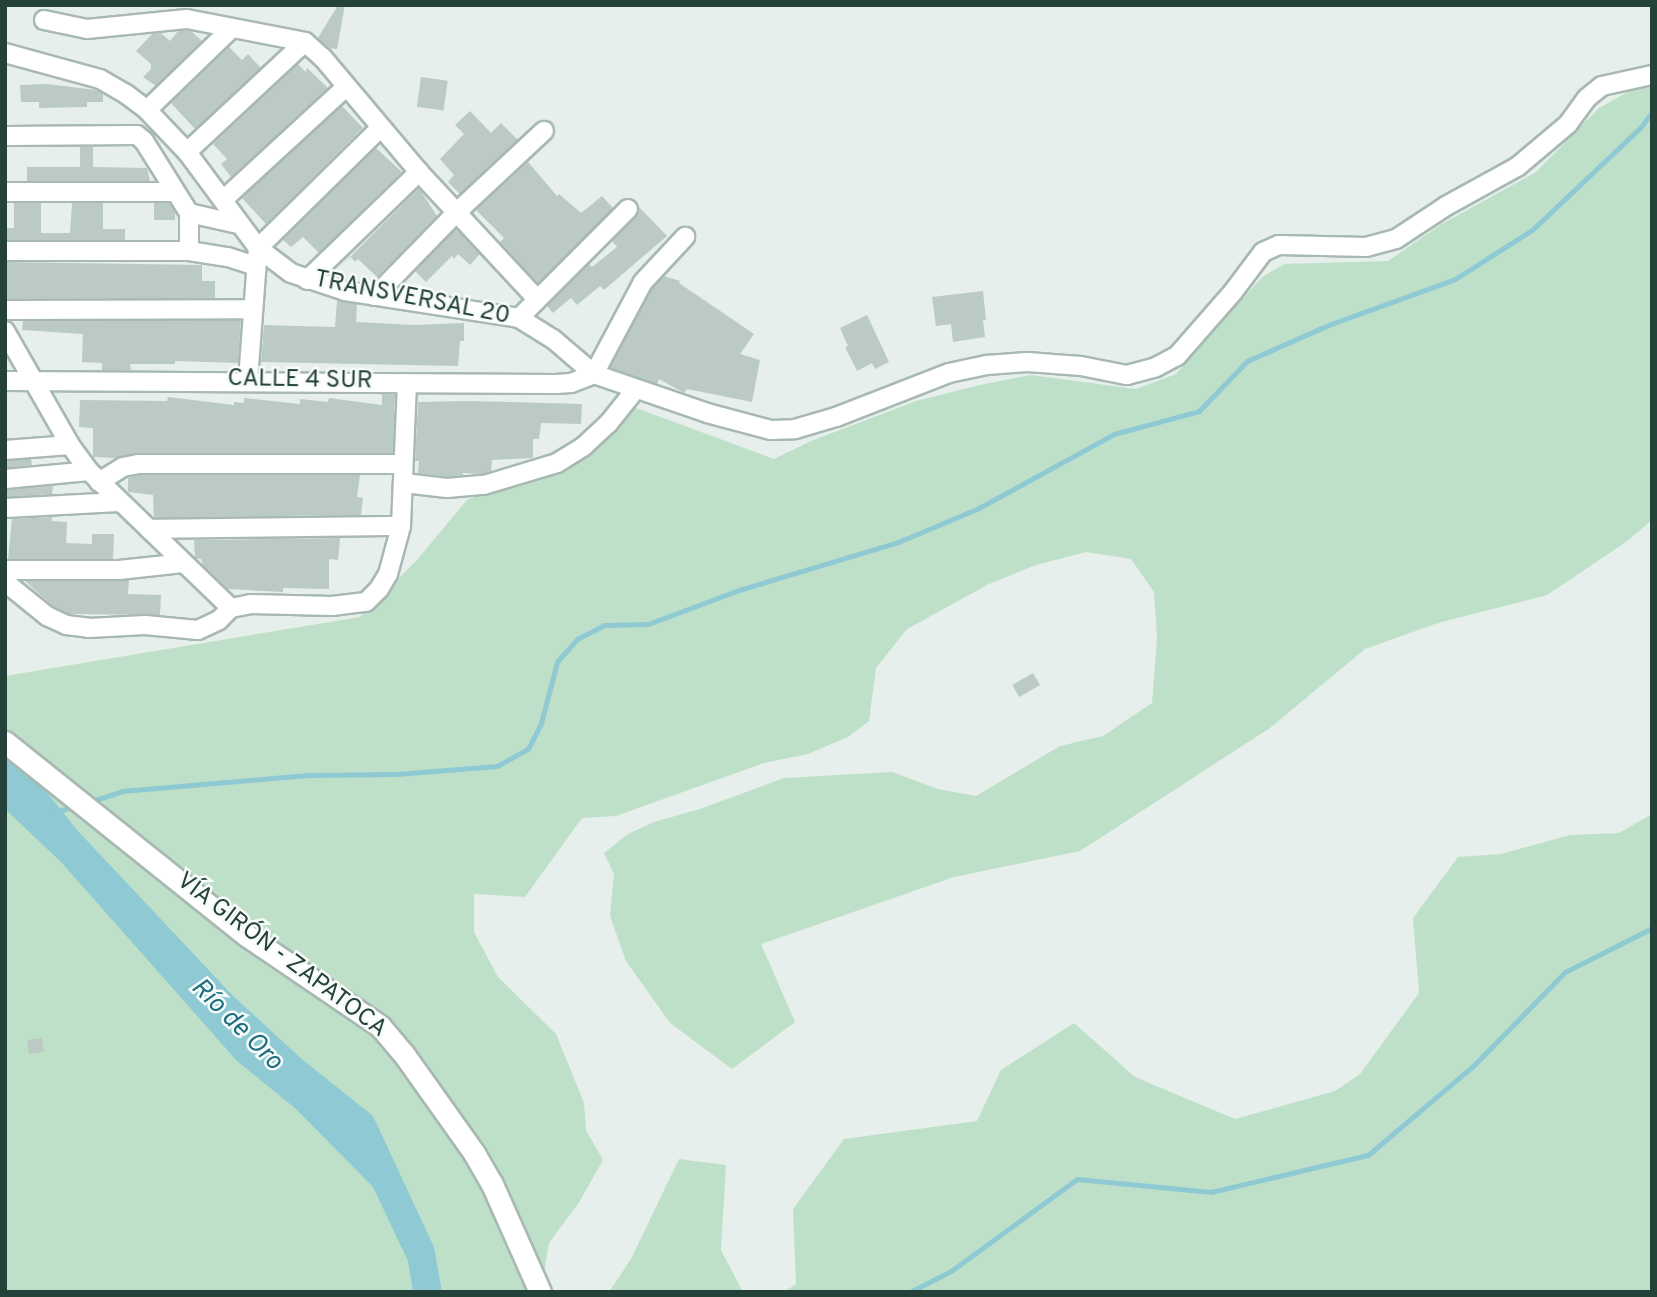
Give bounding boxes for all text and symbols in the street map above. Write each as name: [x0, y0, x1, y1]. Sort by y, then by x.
street label: TRANSVERSAL 20: [312, 266, 512, 332]
street label: CALLE 4 SUR: [227, 365, 373, 397]
street label: VÍA GIRÓN - ZAPATOCA: [170, 867, 392, 1045]
water label: Río de Oro: [184, 973, 288, 1077]

